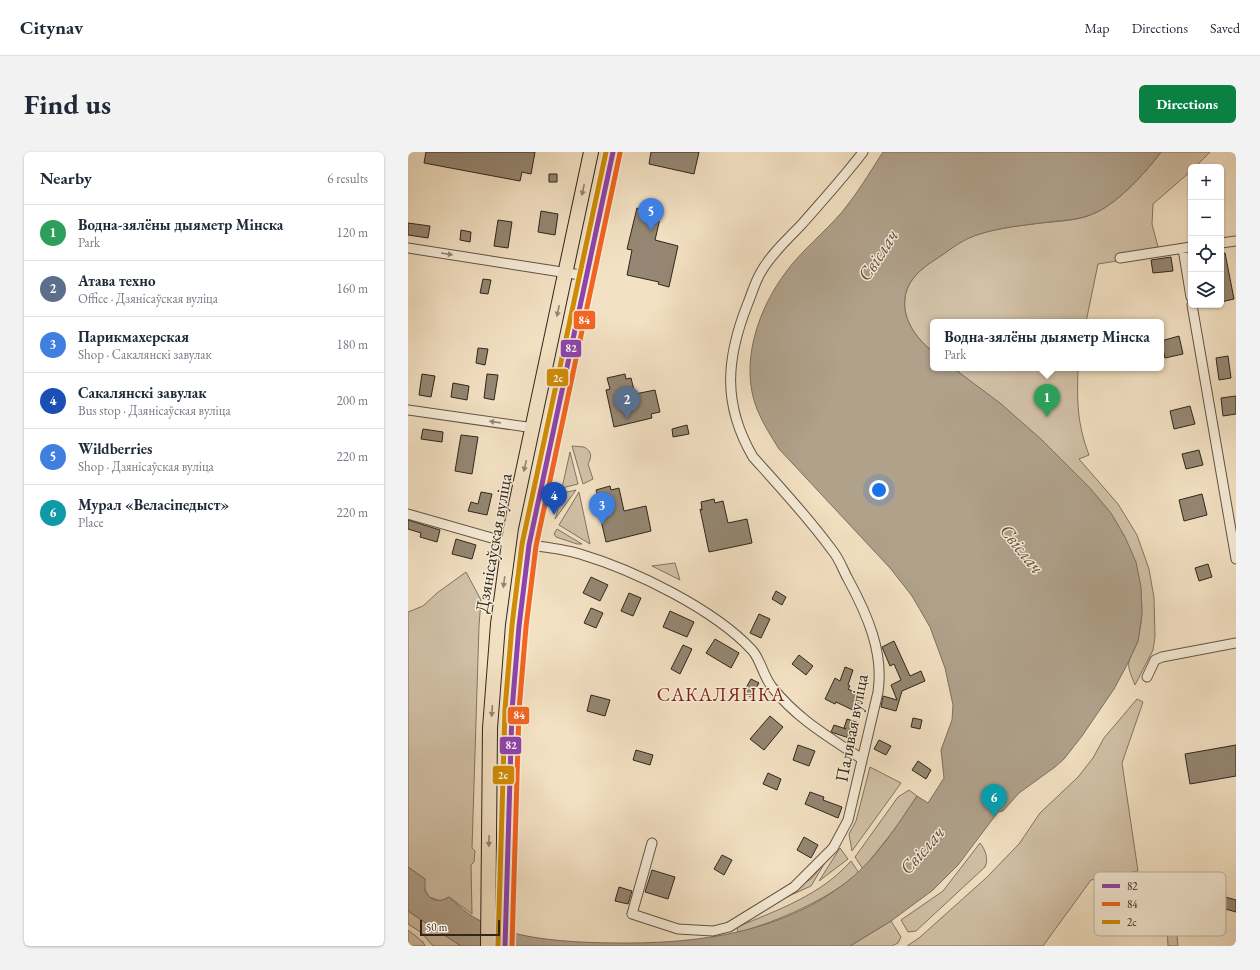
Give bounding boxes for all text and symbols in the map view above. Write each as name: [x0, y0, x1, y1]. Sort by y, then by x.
text: Citynav: [20, 15, 83, 40]
text: Map: [1084, 19, 1110, 37]
text: Directions: [1132, 19, 1188, 37]
text: Saved: [1210, 19, 1240, 37]
button: Directions: [1139, 85, 1236, 123]
text: Find us: [24, 86, 111, 122]
map controls: [1188, 164, 1224, 308]
button: +: [1188, 164, 1224, 200]
text: Nearby: [40, 167, 92, 189]
text: 6 results: [327, 170, 368, 187]
one-way arrow: [579, 184, 585, 196]
pin: 5: [638, 198, 664, 231]
button: −: [1188, 200, 1224, 236]
text: Водна-зялёны дыяметр Мінска: [78, 215, 283, 234]
text: 1: [50, 224, 56, 241]
text: 120 m: [337, 224, 368, 241]
water label: Свіслач: [852, 224, 904, 286]
text: Park: [78, 234, 100, 251]
button: locate: [1188, 236, 1224, 272]
one-way arrow: [440, 251, 453, 257]
text: Атава техно: [78, 271, 156, 290]
button: layers: [1188, 272, 1224, 308]
text: 2: [50, 280, 56, 297]
text: 160 m: [337, 280, 368, 297]
text: Office · Дзянісаўская вуліца: [78, 290, 218, 307]
one-way arrow: [555, 304, 561, 317]
line badge: 84: [573, 310, 596, 330]
text: 84: [578, 313, 590, 327]
popup: [930, 319, 1164, 371]
text: Парикмахерская: [78, 327, 189, 346]
text: Водна-зялёны дыяметр Мінска: [944, 327, 1150, 346]
text: 3: [50, 336, 56, 353]
text: 180 m: [337, 336, 368, 353]
line badge: 82: [560, 339, 582, 358]
text: 82: [565, 341, 577, 355]
text: Shop · Сакалянскі завулак: [78, 346, 212, 363]
text: Park: [944, 346, 966, 363]
line badge: 2с: [546, 368, 569, 387]
text: 2с: [553, 371, 564, 385]
text: Сакалянскі завулак: [78, 383, 207, 402]
pin: 1: [1034, 384, 1060, 417]
pin: 2: [614, 386, 640, 419]
text: 4: [50, 392, 56, 409]
text: 200 m: [337, 392, 368, 409]
text: Bus stop · Дзянісаўская вуліца: [78, 402, 231, 419]
one-way arrow: [489, 419, 501, 425]
text: Wildberries: [78, 439, 153, 458]
text: 5: [50, 448, 56, 465]
text: 220 m: [337, 448, 368, 465]
text: Shop · Дзянісаўская вуліца: [78, 458, 214, 475]
one-way arrow: [522, 460, 528, 472]
street label: Дзянісаўская вуліца: [469, 471, 517, 615]
your location: [869, 480, 889, 500]
pin: 4: [541, 482, 567, 515]
pin: 3: [589, 492, 615, 525]
text: Мурал «Веласіпедыст»: [78, 495, 229, 514]
text: 6: [50, 504, 56, 521]
text: 220 m: [337, 504, 368, 521]
text: Place: [78, 514, 104, 531]
water label: Свіслач: [994, 519, 1050, 579]
one-way arrow: [501, 576, 507, 588]
street label: Палявая вуліца: [829, 671, 873, 784]
district label: САКАЛЯНКА: [657, 682, 785, 707]
one-way arrow: [488, 705, 495, 717]
line badge: 84: [507, 706, 530, 725]
text: 84: [513, 708, 525, 722]
line badge: 82: [499, 736, 522, 755]
text: 82: [505, 738, 517, 752]
line badge: 2с: [492, 765, 515, 785]
text: 2с: [498, 768, 509, 782]
pin: 6: [981, 784, 1007, 817]
water label: Свіслач: [894, 820, 950, 880]
one-way arrow: [486, 835, 492, 848]
legend: [1094, 872, 1226, 936]
text: 82: [1127, 879, 1138, 893]
text: 84: [1127, 897, 1138, 911]
text: 2с: [1127, 915, 1137, 929]
scale bar: [420, 918, 500, 937]
text: 50 m: [426, 920, 447, 934]

